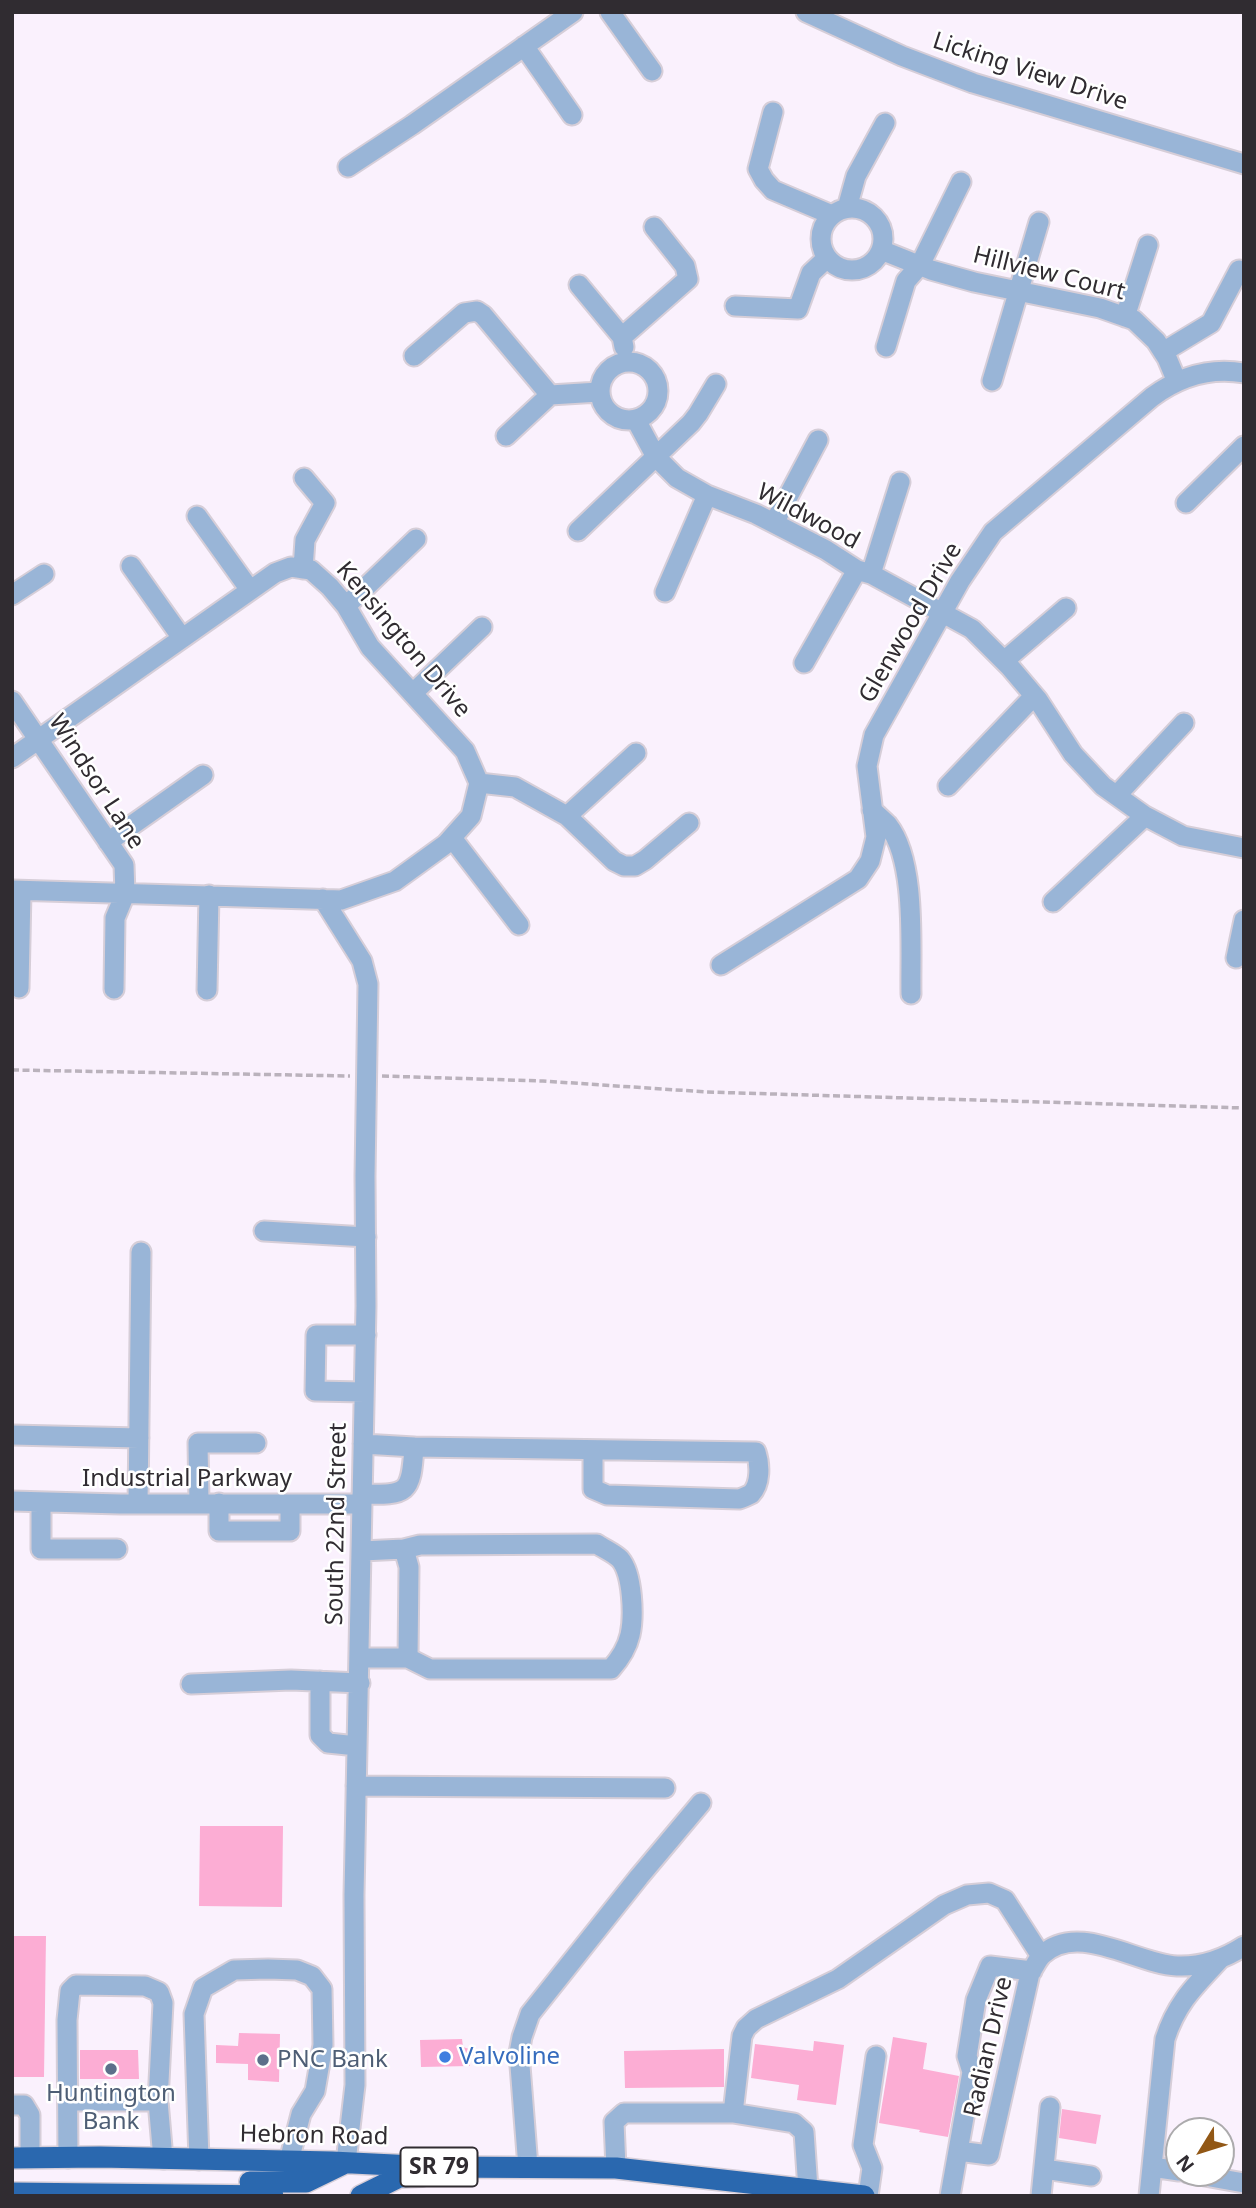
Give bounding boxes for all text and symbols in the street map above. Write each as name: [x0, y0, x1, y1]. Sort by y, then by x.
street label: Licking View Drive: [929, 27, 1131, 117]
street label: Hillview Court: [970, 241, 1128, 307]
street label: Wildwood: [752, 478, 864, 556]
street label: Glenwood Drive: [853, 538, 969, 708]
street label: Kensington Drive: [330, 556, 476, 724]
street label: Windsor Lane: [42, 709, 150, 855]
street label: South 22nd Street: [321, 1422, 353, 1626]
street label: Industrial Parkway: [82, 1465, 292, 1493]
street label: Radian Drive: [959, 1974, 1019, 2120]
place label: Valvoline: [459, 2043, 560, 2071]
place label: PNC Bank: [277, 2046, 388, 2074]
marker: Valvoline: [437, 2049, 453, 2065]
marker: PNC Bank: [255, 2052, 271, 2068]
marker: Huntington Bank: [103, 2061, 119, 2077]
place label: Huntington Bank: [46, 2080, 176, 2136]
north arrow: [1165, 2117, 1235, 2187]
street label: Hebron Road: [239, 2120, 389, 2152]
road number: SR 79: [400, 2148, 478, 2186]
text: N: [1170, 2150, 1200, 2178]

